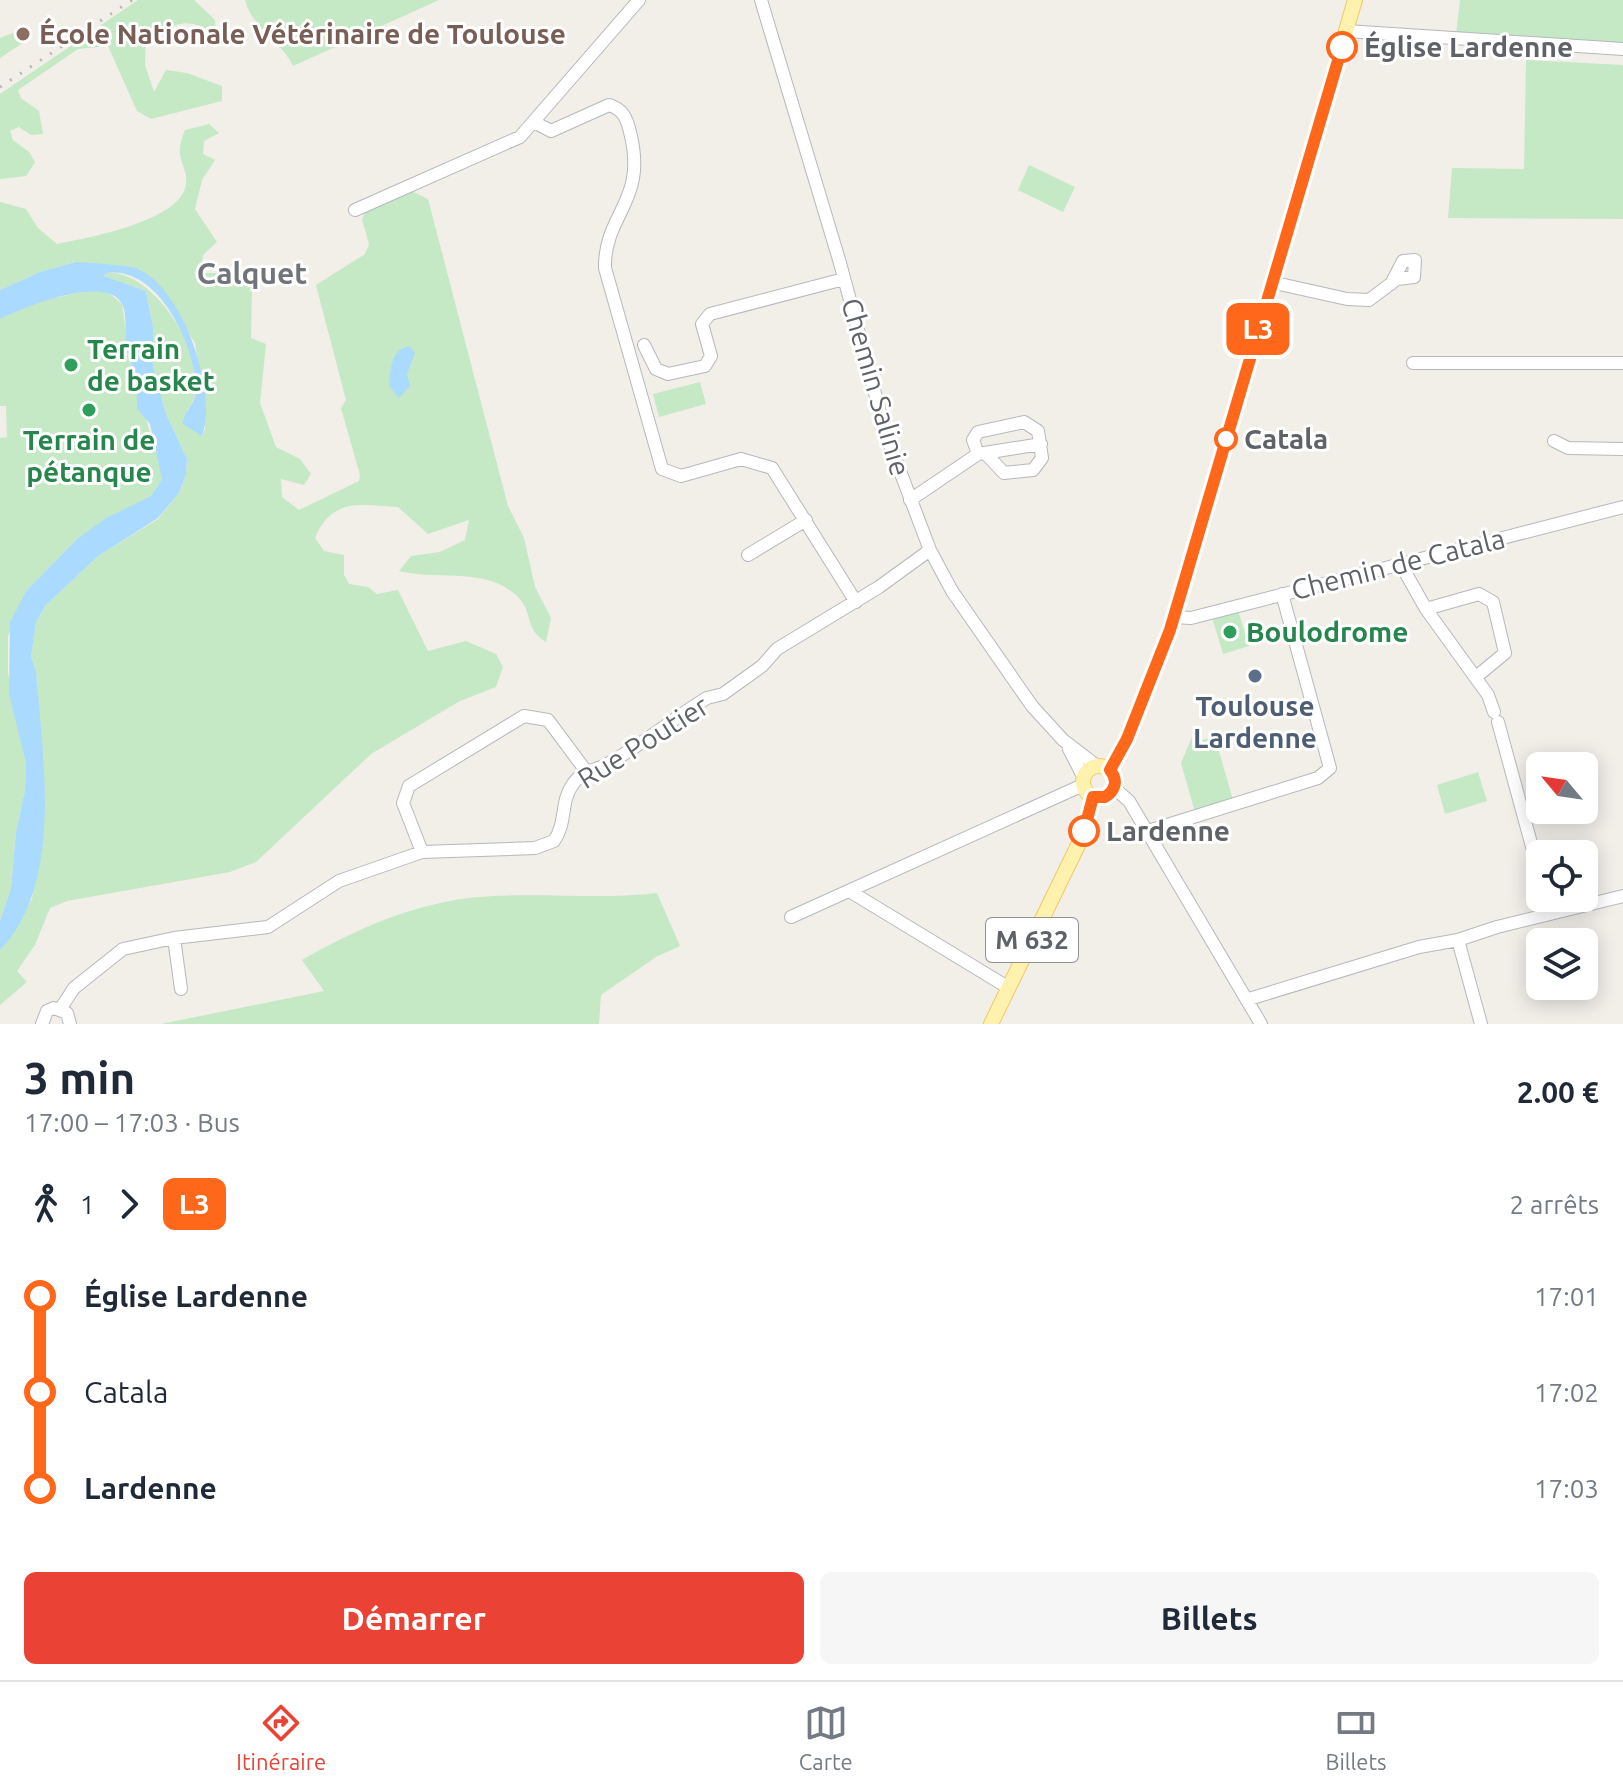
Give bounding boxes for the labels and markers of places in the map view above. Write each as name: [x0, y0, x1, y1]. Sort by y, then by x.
place label: École Nationale Vétérinaire de Toulouse: [39, 17, 566, 49]
marker: École Nationale Vétérinaire de Toulouse: [14, 25, 32, 43]
place label: Église Lardenne: [1364, 30, 1573, 62]
marker: Église Lardenne: [1327, 32, 1357, 62]
place label: Terrain de basket: [87, 333, 215, 396]
marker: Terrain de basket: [62, 356, 80, 374]
marker: Terrain de pétanque: [80, 401, 98, 419]
place label: Catala: [1244, 423, 1328, 454]
place label: Terrain de pétanque: [23, 424, 155, 487]
marker: Catala: [1215, 428, 1237, 450]
place label: Boulodrome: [1246, 616, 1408, 647]
marker: Boulodrome: [1221, 623, 1239, 641]
marker: Toulouse Lardenne: [1246, 667, 1264, 685]
place label: Toulouse Lardenne: [1193, 690, 1317, 753]
place label: Lardenne: [1106, 815, 1230, 846]
marker: Lardenne: [1069, 816, 1099, 846]

